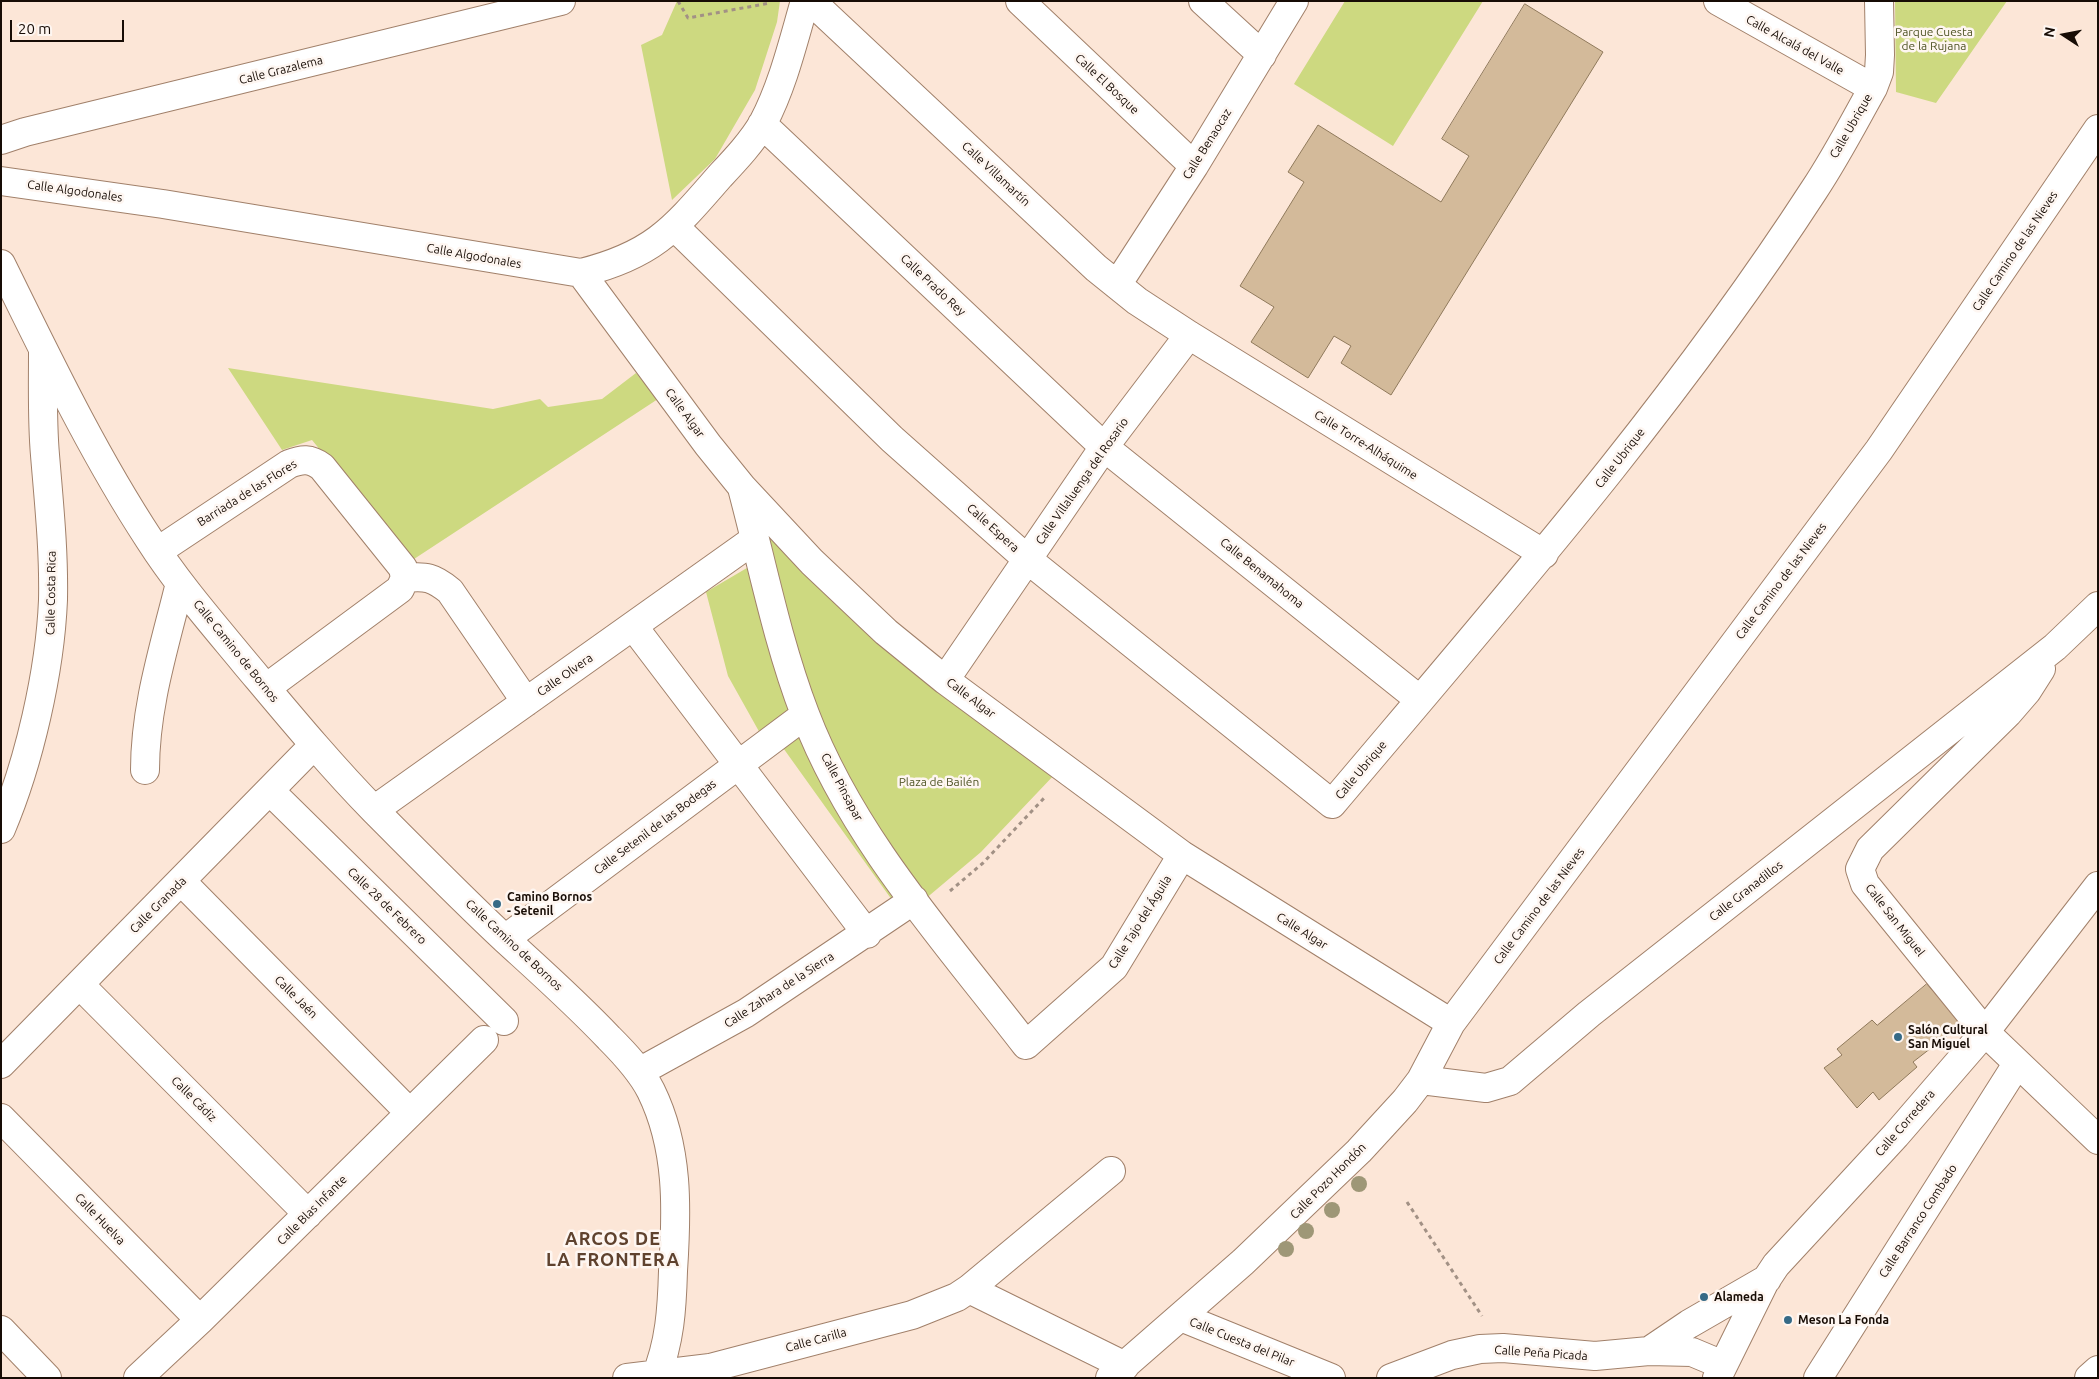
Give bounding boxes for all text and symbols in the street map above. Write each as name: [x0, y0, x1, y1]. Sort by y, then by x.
scale bar: [12, 10, 126, 42]
north arrow: [2039, 10, 2089, 60]
street label: Calle Alcalá del Valle: [1743, 12, 1847, 78]
text: 20 m: [18, 20, 51, 37]
park label: Parque Cuesta de la Rujana: [1895, 25, 1973, 53]
text: N: [2040, 25, 2058, 39]
street label: Calle El Bosque: [1072, 51, 1142, 117]
street label: Calle Grazalema: [238, 53, 324, 87]
street label: Calle Ubrique: [1827, 91, 1875, 161]
street label: Calle Benaocaz: [1180, 106, 1234, 182]
street label: Calle Villamartín: [959, 139, 1033, 209]
street label: Calle Algodonales: [26, 177, 124, 205]
street label: Calle Camino de las Nieves: [1969, 188, 2061, 314]
street label: Calle Algodonales: [425, 241, 523, 271]
street label: Calle Prado Rey: [897, 251, 969, 319]
street label: Calle Algar: [662, 385, 708, 441]
street label: Calle Torre-Alháquime: [1312, 407, 1420, 483]
street label: Calle Villaluenga del Rosario: [1033, 415, 1131, 547]
street label: Calle Ubrique: [1592, 425, 1648, 491]
street label: Barriada de las Flores: [195, 457, 299, 529]
street label: Calle Espera: [964, 501, 1022, 555]
street label: Calle Camino de las Nieves: [1732, 520, 1830, 642]
street label: Calle Benamahoma: [1217, 535, 1307, 611]
street label: Calle Costa Rica: [43, 551, 59, 635]
street label: Calle Camino de Bornos: [190, 597, 282, 705]
street label: Calle Olvera: [534, 651, 596, 699]
street label: Calle Algar: [944, 675, 998, 721]
street label: Calle Ubrique: [1332, 738, 1390, 802]
street label: Calle Pinsapar: [818, 750, 866, 824]
park label: Plaza de Bailén: [899, 775, 979, 789]
street label: Calle Setenil de las Bodegas: [591, 776, 719, 878]
street label: Calle Camino de las Nieves: [1490, 845, 1588, 967]
street label: Calle Granadillos: [1706, 858, 1786, 924]
street label: Calle 28 de Febrero: [344, 865, 430, 947]
street label: Calle Tajo del Águila: [1105, 873, 1175, 971]
street label: Calle Granada: [127, 874, 189, 936]
street label: Calle San Miguel: [1862, 881, 1928, 959]
place label: Camino Bornos - Setenil: [507, 890, 592, 918]
street label: Calle Camino de Bornos: [463, 896, 565, 994]
marker: Camino Bornos - Setenil: [491, 898, 503, 910]
street label: Calle Algar: [1274, 910, 1330, 952]
street label: Calle Zahara de la Sierra: [721, 949, 837, 1031]
street label: Calle Jaén: [272, 973, 320, 1021]
place label: Salón Cultural San Miguel: [1908, 1023, 1988, 1051]
marker: Salón Cultural San Miguel: [1892, 1031, 1904, 1043]
street label: Calle Cádiz: [168, 1073, 220, 1125]
street label: Calle Corredera: [1872, 1087, 1938, 1159]
street label: Calle Pozo Hondón: [1287, 1140, 1369, 1222]
street label: Calle Barranco Combado: [1876, 1162, 1960, 1280]
street label: Calle Blas Infante: [274, 1172, 350, 1248]
street label: Calle Huelva: [72, 1190, 128, 1248]
district label: ARCOS DE LA FRONTERA: [545, 1228, 681, 1270]
place label: Alameda: [1714, 1290, 1764, 1304]
marker: Alameda: [1698, 1291, 1710, 1303]
place label: Meson La Fonda: [1798, 1313, 1889, 1327]
street label: Calle Cuesta del Pilar: [1187, 1314, 1297, 1370]
marker: Meson La Fonda: [1782, 1314, 1794, 1326]
street label: Calle Carilla: [784, 1325, 848, 1355]
street label: Calle Peña Picada: [1494, 1343, 1588, 1363]

